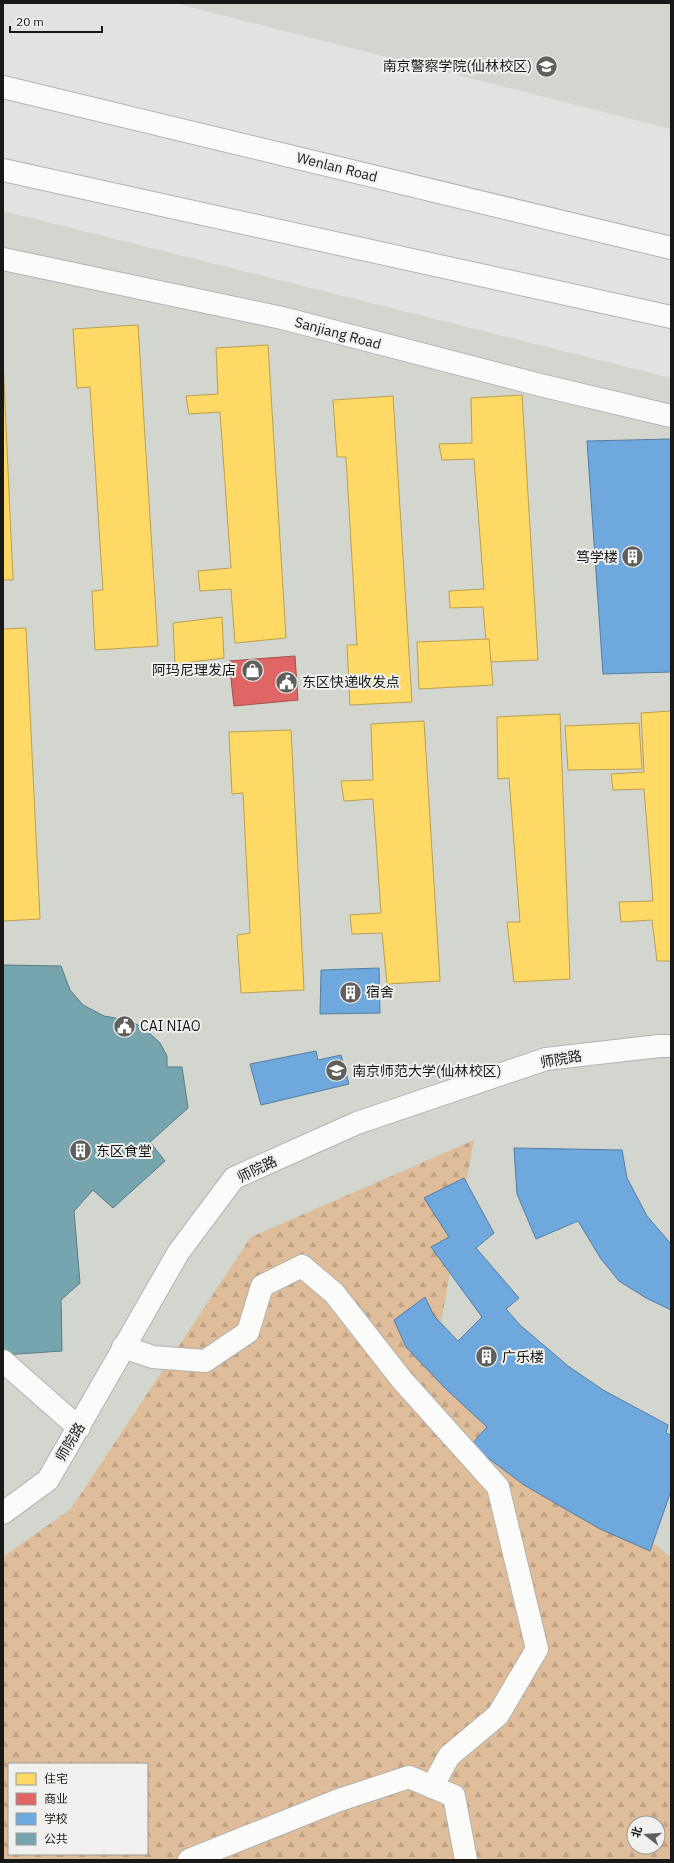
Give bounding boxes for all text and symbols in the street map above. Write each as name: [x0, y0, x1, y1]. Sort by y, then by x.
scale bar: [10, 8, 102, 34]
text: 20 m: [16, 14, 44, 29]
school or university icon: 南京警察学院(仙林校区): [534, 53, 560, 79]
place label: 南京警察学院(仙林校区): [383, 57, 532, 75]
street label: Wenlan Road: [295, 148, 379, 186]
street label: Sanjiang Road: [293, 313, 383, 353]
building icon: 笃学楼: [620, 544, 646, 570]
place label: 笃学楼: [576, 548, 618, 566]
shop icon: 阿玛尼理发店: [239, 657, 265, 683]
place label: 阿玛尼理发店: [152, 661, 236, 679]
public building icon: 东区快递收发点: [273, 669, 299, 695]
place label: 东区快递收发点: [302, 673, 400, 691]
building icon: 宿舍: [337, 979, 363, 1005]
place label: 宿舍: [366, 983, 394, 1001]
public building icon: CAI NIAO: [111, 1013, 137, 1039]
place label: CAI NIAO: [140, 1017, 201, 1035]
street label: 师院路: [539, 1046, 583, 1072]
school or university icon: 南京师范大学(仙林校区): [324, 1058, 350, 1084]
place label: 南京师范大学(仙林校区): [352, 1062, 501, 1080]
building icon: 东区食堂: [67, 1138, 93, 1164]
place label: 东区食堂: [96, 1142, 152, 1160]
street label: 师院路: [234, 1152, 280, 1186]
building icon: 广乐楼: [473, 1344, 499, 1370]
place label: 广乐楼: [502, 1348, 544, 1366]
street label: 师院路: [51, 1419, 89, 1465]
legend: [8, 1763, 148, 1855]
text: 住宅: [44, 1771, 68, 1786]
text: 商业: [44, 1791, 68, 1806]
text: 学校: [44, 1811, 68, 1826]
north arrow: [626, 1815, 666, 1855]
text: 北: [628, 1825, 645, 1839]
text: 公共: [44, 1831, 68, 1846]

